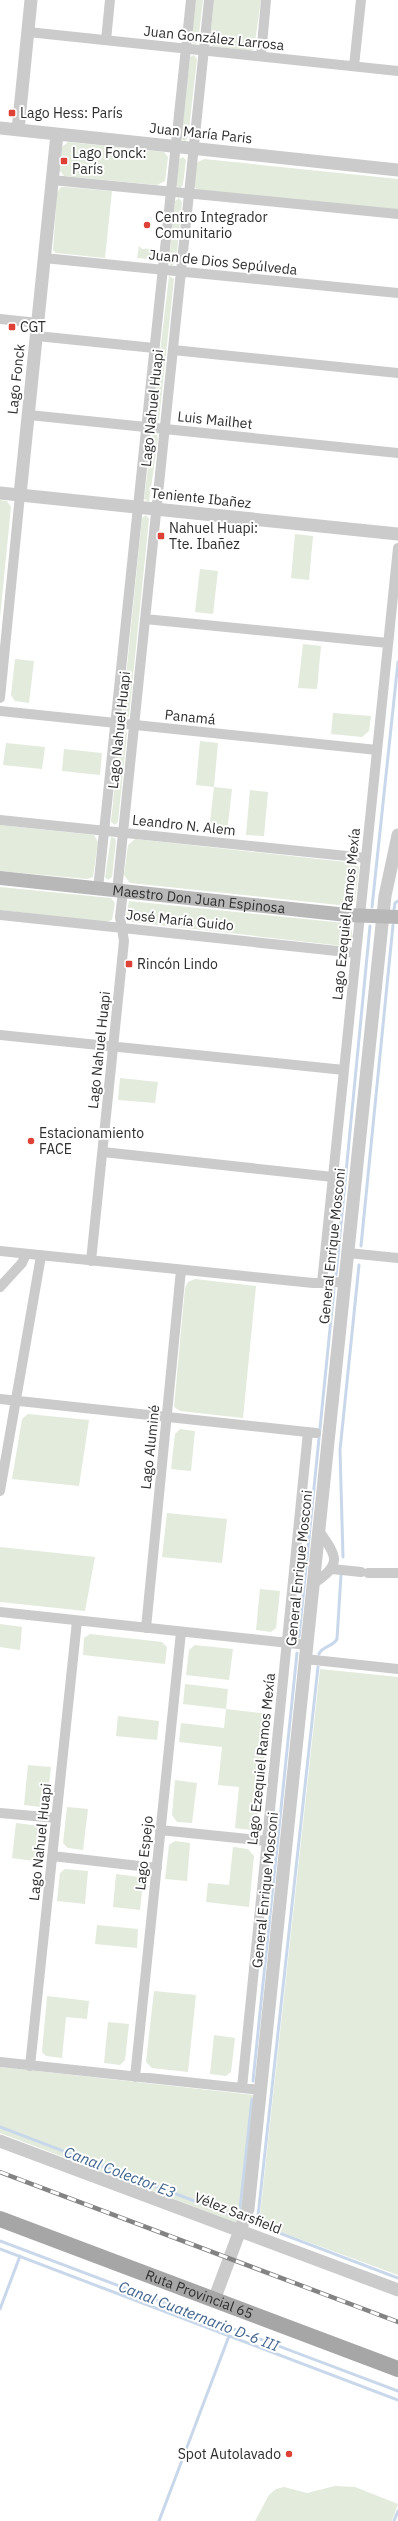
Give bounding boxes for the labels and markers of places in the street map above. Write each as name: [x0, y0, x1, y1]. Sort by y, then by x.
place label: Lago Hess: París: [20, 104, 123, 122]
marker: Lago Hess: París: [7, 108, 17, 118]
place label: Lago Fonck: París: [72, 144, 147, 178]
marker: Lago Fonck: París: [59, 156, 69, 166]
place label: Centro Integrador Comunitario: [155, 208, 268, 242]
marker: Centro Integrador Comunitario: [142, 220, 152, 230]
place label: CGT: [20, 318, 46, 336]
marker: CGT: [7, 322, 17, 332]
place label: Nahuel Huapi: Tte. Ibañez: [169, 519, 258, 553]
marker: Nahuel Huapi: Tte. Ibañez: [156, 531, 166, 541]
place label: Rincón Lindo: [137, 955, 218, 973]
marker: Rincón Lindo: [124, 959, 134, 969]
place label: Estacionamiento FACE: [39, 1124, 144, 1158]
marker: Estacionamiento FACE: [26, 1136, 36, 1146]
place label: Spot Autolavado: [178, 2445, 281, 2463]
marker: Spot Autolavado: [284, 2449, 294, 2459]

